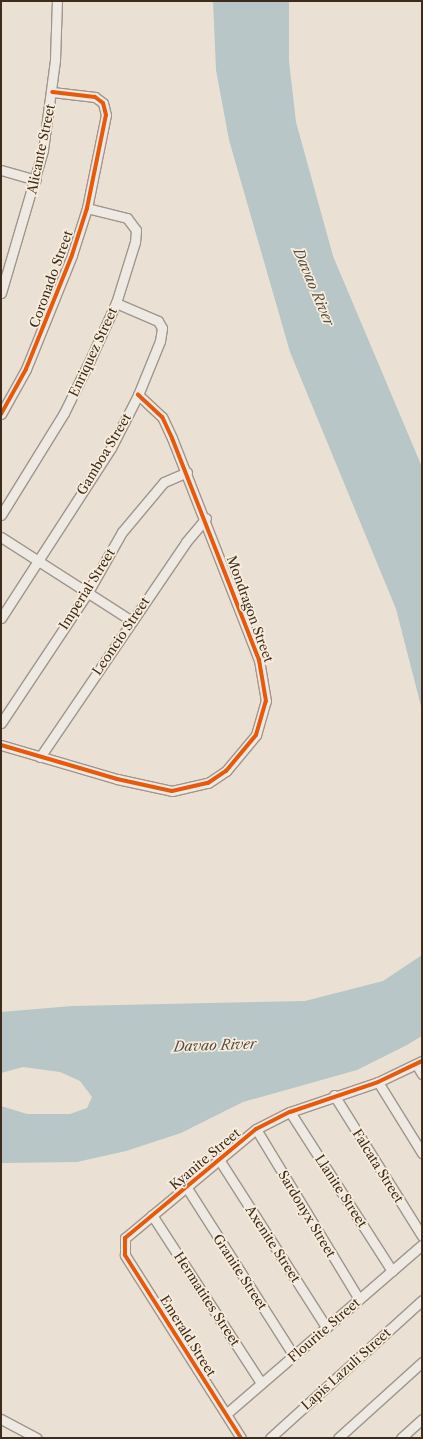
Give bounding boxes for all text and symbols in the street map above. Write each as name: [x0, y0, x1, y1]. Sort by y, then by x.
street label: Alicante Street: [24, 103, 58, 195]
street label: Coronado Street: [26, 228, 76, 330]
water label: Davao River: [290, 246, 338, 328]
street label: Enriquez Street: [66, 305, 120, 399]
street label: Gamboa Street: [74, 410, 134, 498]
street label: Imperial Street: [56, 546, 118, 632]
street label: Mondragon Street: [223, 554, 277, 664]
street label: Leoncio Street: [89, 594, 153, 678]
water label: Davao River: [173, 1035, 257, 1055]
street label: Kyanite Street: [167, 1125, 243, 1193]
street label: Falcata Street: [349, 1126, 407, 1206]
street label: Llanite Street: [312, 1152, 370, 1230]
street label: Sardonyx Street: [275, 1168, 339, 1260]
street label: Axenite Street: [242, 1203, 304, 1285]
street label: Granite Street: [210, 1231, 270, 1313]
street label: Hermatites Street: [171, 1249, 243, 1349]
street label: Emerald Street: [157, 1293, 219, 1379]
street label: Flourite Street: [285, 1295, 363, 1365]
street label: Lapis Lazuli Street: [298, 1325, 394, 1413]

